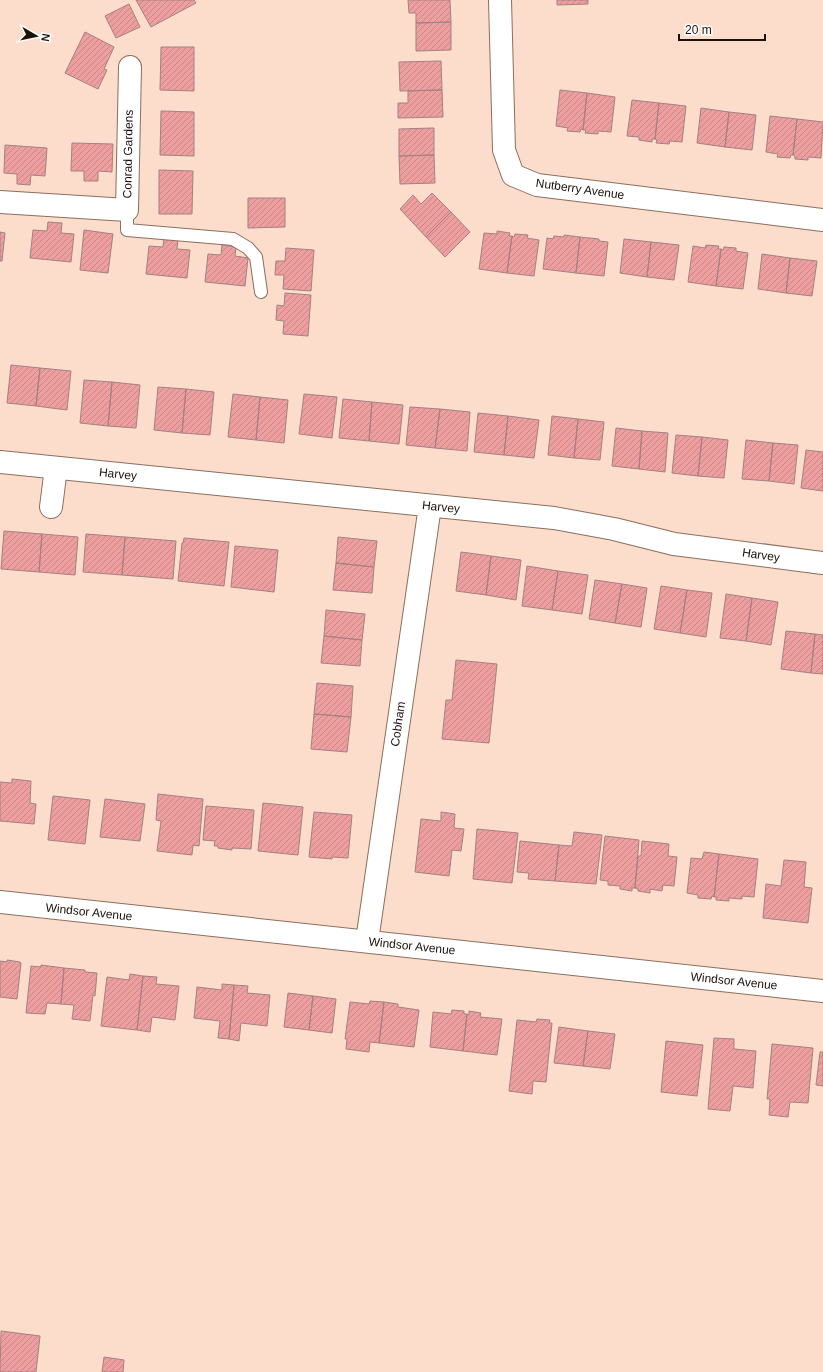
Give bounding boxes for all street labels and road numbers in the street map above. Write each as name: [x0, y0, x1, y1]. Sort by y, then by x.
street label: Conrad Gardens: [120, 110, 136, 198]
street label: Nutberry Avenue: [535, 176, 625, 202]
street label: Harvey: [98, 465, 138, 483]
street label: Harvey: [421, 498, 461, 516]
street label: Harvey: [741, 545, 781, 565]
street label: Cobham: [388, 701, 408, 747]
street label: Windsor Avenue: [45, 900, 133, 924]
street label: Windsor Avenue: [368, 934, 456, 958]
street label: Windsor Avenue: [690, 969, 778, 993]

